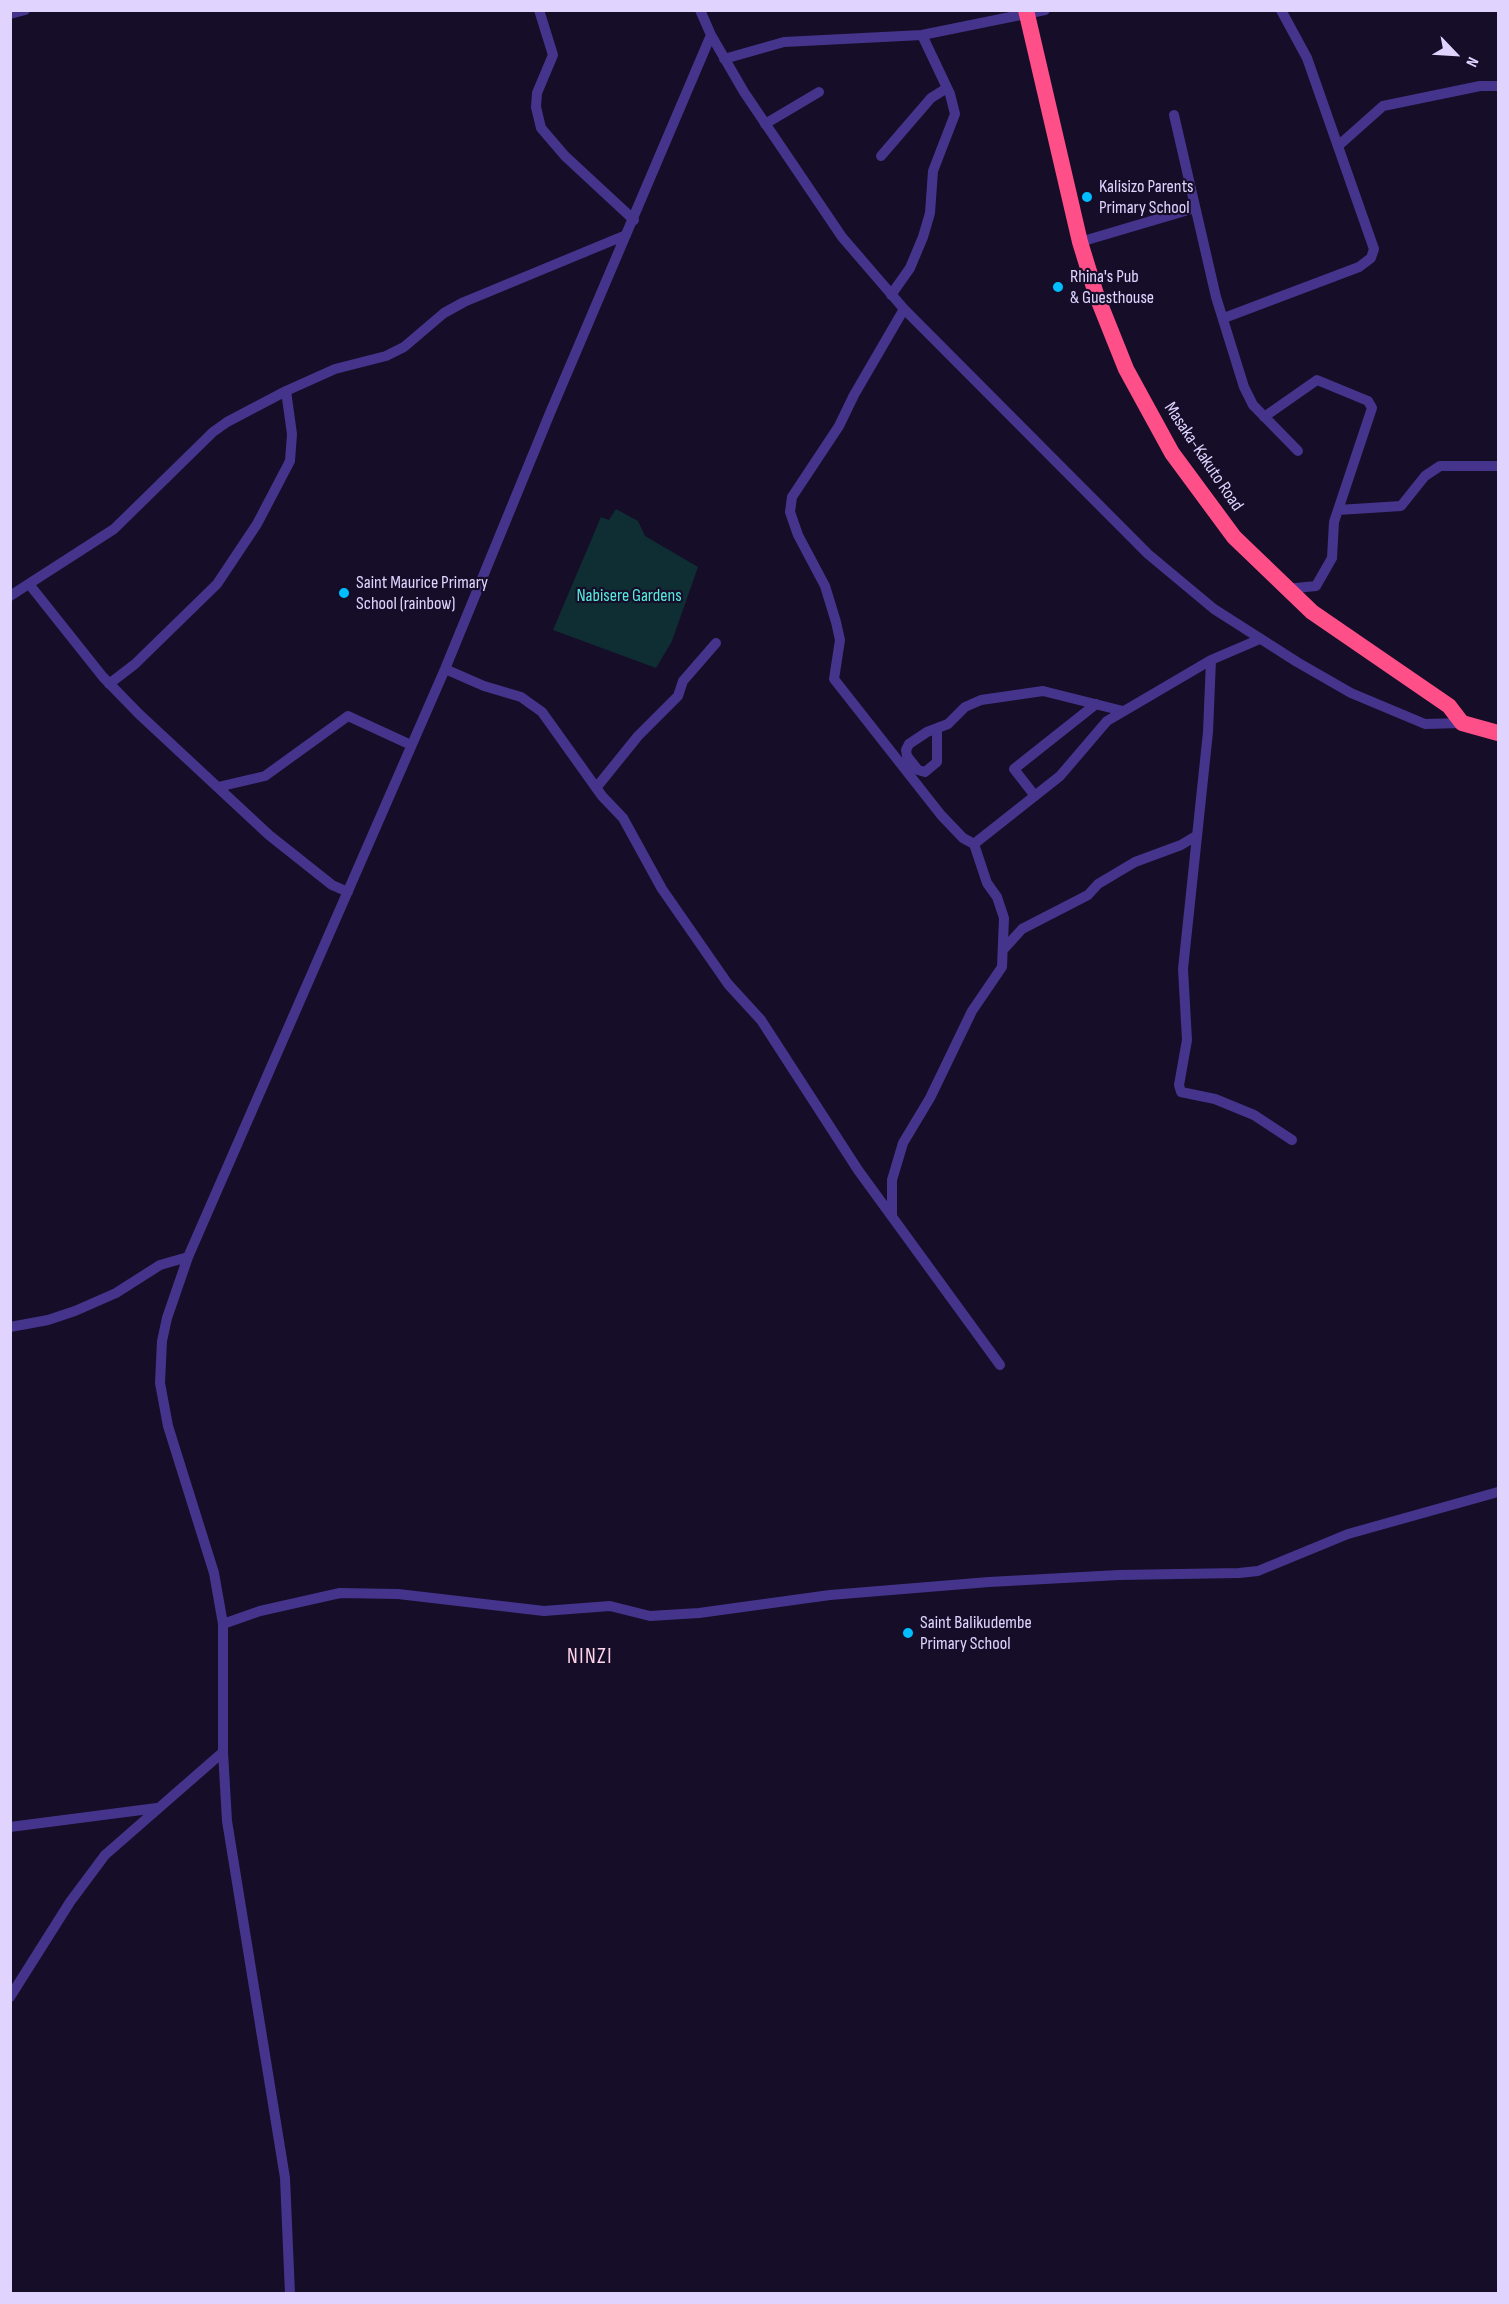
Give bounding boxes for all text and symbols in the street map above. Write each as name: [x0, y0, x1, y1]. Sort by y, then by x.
north arrow: [1425, 24, 1485, 84]
text: N: [1461, 54, 1482, 70]
place label: Kalisizo Parents Primary School: [1099, 176, 1193, 219]
marker: Kalisizo Parents Primary School: [1080, 190, 1094, 204]
place label: Rhina's Pub & Guesthouse: [1070, 266, 1154, 308]
marker: Rhina's Pub & Guesthouse: [1051, 280, 1065, 294]
street label: Masaka-Kakuto Road: [1159, 399, 1247, 515]
place label: Saint Maurice Primary School (rainbow): [356, 572, 488, 614]
park label: Nabisere Gardens: [576, 585, 682, 607]
marker: Saint Maurice Primary School (rainbow): [337, 586, 351, 600]
place label: Saint Balikudembe Primary School: [920, 1612, 1032, 1654]
marker: Saint Balikudembe Primary School: [901, 1626, 915, 1640]
district label: NINZI: [567, 1645, 613, 1671]

